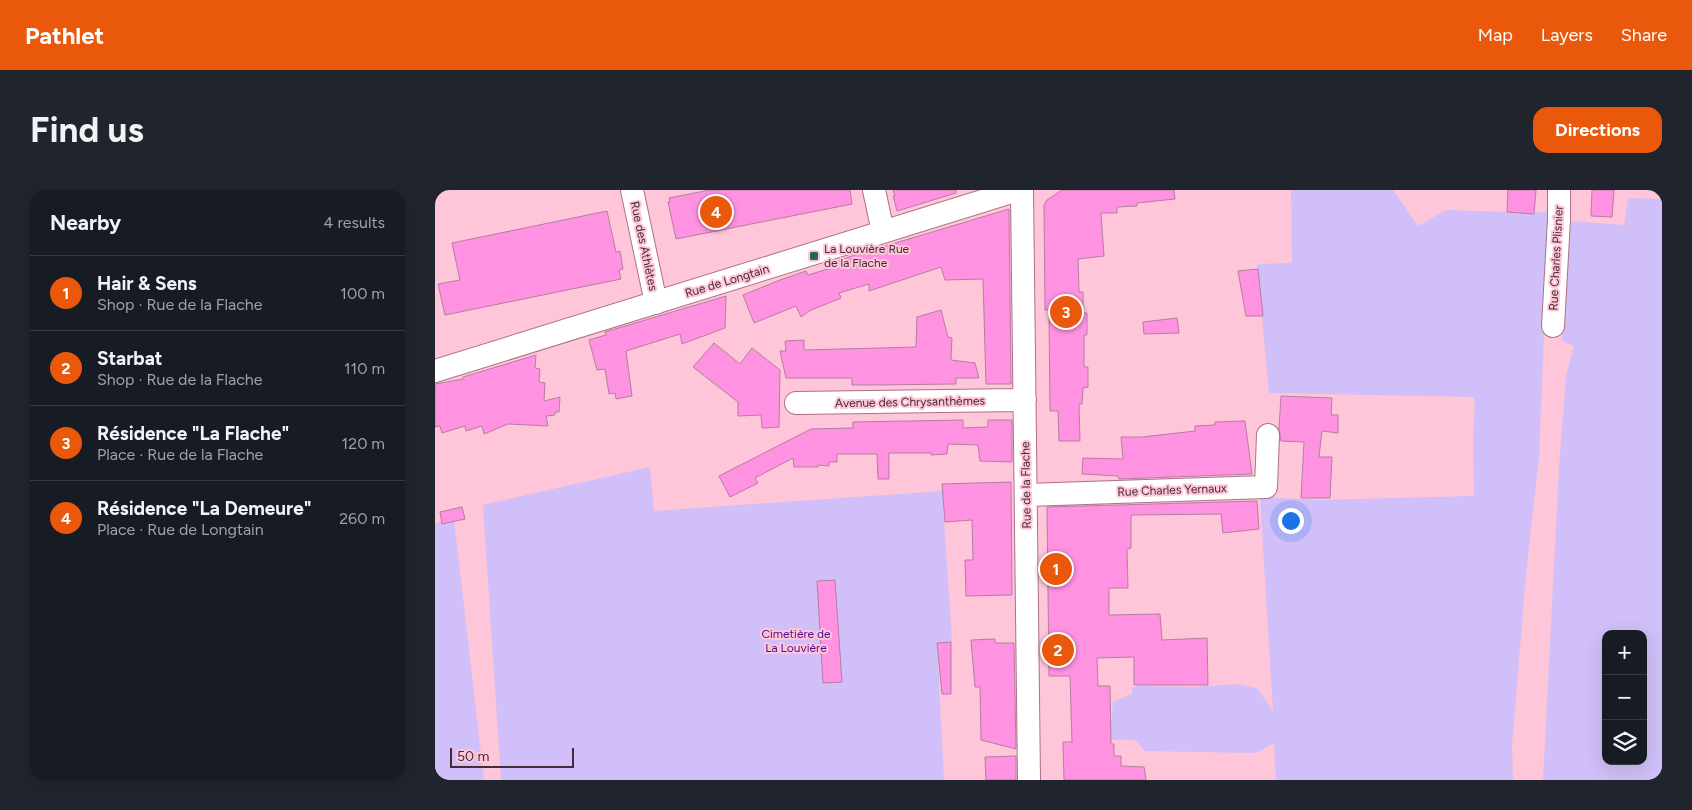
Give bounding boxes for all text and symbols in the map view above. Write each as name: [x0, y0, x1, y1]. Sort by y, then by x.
text: Pathlet: [25, 21, 104, 50]
text: Map: [1478, 24, 1513, 46]
text: Layers: [1541, 24, 1593, 46]
text: Share: [1621, 24, 1667, 46]
button: Directions: [1533, 107, 1662, 153]
text: Find us: [30, 109, 144, 151]
pin: 4: [700, 193, 732, 231]
street label: Rue des Athlètes: [628, 200, 660, 292]
street label: Rue Charles Plisnier: [1546, 205, 1566, 311]
text: Nearby: [50, 210, 121, 235]
text: 4 results: [324, 213, 385, 232]
place label: La Louvière Rue de la Flache: [824, 242, 910, 270]
marker: La Louvière Rue de la Flache: [808, 250, 820, 262]
street label: Rue de Longtain: [683, 261, 771, 300]
text: Hair & Sens: [97, 272, 197, 295]
text: 1: [63, 284, 69, 303]
text: 100 m: [340, 284, 385, 303]
pin: 3: [1050, 293, 1082, 331]
text: Shop · Rue de la Flache: [97, 295, 262, 314]
text: Starbat: [97, 347, 162, 370]
text: 2: [61, 359, 71, 378]
text: 110 m: [344, 359, 385, 378]
text: Shop · Rue de la Flache: [97, 370, 262, 389]
street label: Avenue des Chrysanthèmes: [835, 394, 985, 410]
text: Résidence "La Flache": [97, 422, 289, 445]
text: 3: [62, 434, 70, 453]
text: 120 m: [342, 434, 385, 453]
street label: Rue de la Flache: [1018, 441, 1034, 529]
text: Place · Rue de la Flache: [97, 445, 263, 464]
street label: Rue Charles Yernaux: [1117, 481, 1227, 499]
text: Résidence "La Demeure": [97, 497, 312, 520]
your location: [1278, 508, 1304, 534]
text: 4: [61, 509, 71, 528]
text: 260 m: [339, 509, 385, 528]
text: Place · Rue de Longtain: [97, 520, 264, 539]
pin: 1: [1040, 550, 1072, 588]
park label: Cimetière de La Louvière: [761, 627, 831, 655]
map controls: [1602, 630, 1647, 765]
button: +: [1602, 630, 1647, 675]
pin: 2: [1042, 631, 1074, 669]
button: −: [1602, 675, 1647, 720]
button: layers: [1602, 720, 1647, 765]
scale bar: [450, 745, 574, 768]
text: 50 m: [457, 748, 489, 765]

